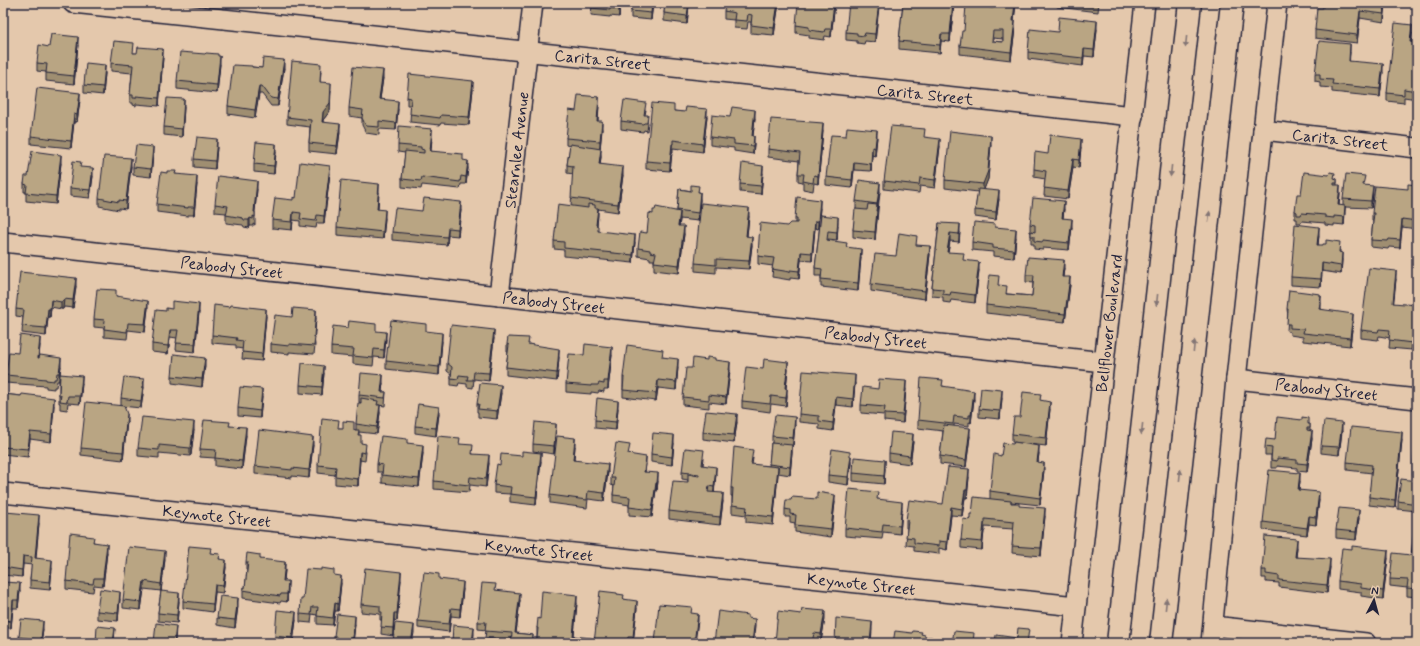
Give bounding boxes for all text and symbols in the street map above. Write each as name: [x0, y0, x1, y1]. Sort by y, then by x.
one-way arrow: [1183, 36, 1189, 48]
street label: Carita Street: [553, 45, 653, 77]
street label: Carita Street: [876, 80, 975, 111]
street label: Stearnlee Avenue: [500, 91, 535, 210]
street label: Carita Street: [1291, 124, 1390, 157]
one-way arrow: [1168, 165, 1174, 177]
one-way arrow: [1205, 211, 1212, 223]
street label: Peabody Street: [179, 252, 284, 284]
street label: Bellflower Boulevard: [1092, 253, 1128, 393]
street label: Peabody Street: [501, 288, 606, 320]
one-way arrow: [1153, 294, 1160, 306]
street label: Peabody Street: [823, 323, 928, 355]
one-way arrow: [1191, 340, 1198, 352]
street label: Peabody Street: [1274, 374, 1379, 407]
one-way arrow: [1139, 423, 1145, 435]
one-way arrow: [1177, 469, 1183, 481]
street label: Keynote Street: [161, 501, 272, 533]
street label: Keynote Street: [484, 535, 594, 567]
street label: Keynote Street: [806, 569, 916, 601]
north arrow: [1354, 580, 1394, 620]
text: N: [1371, 584, 1379, 598]
one-way arrow: [1162, 598, 1169, 610]

